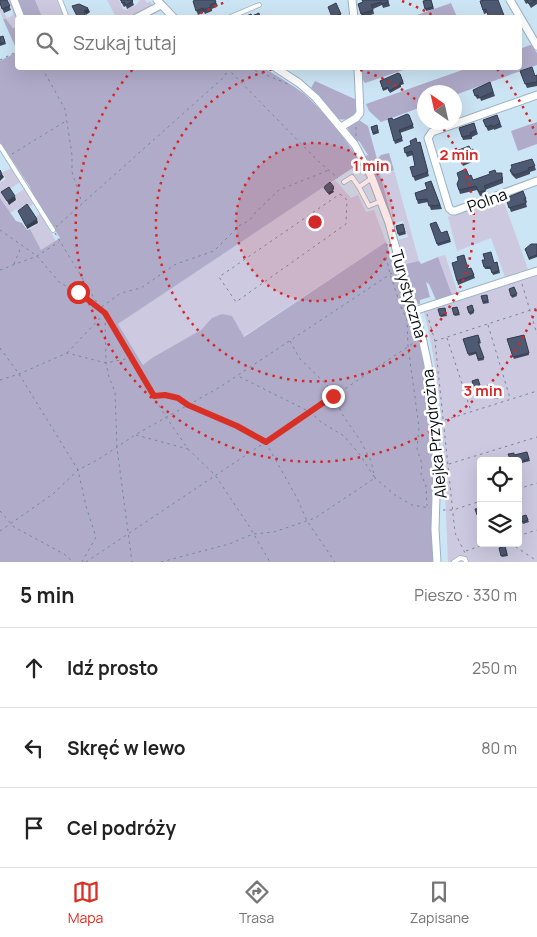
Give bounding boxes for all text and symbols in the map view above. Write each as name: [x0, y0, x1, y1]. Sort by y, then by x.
search box: [15, 15, 522, 70]
icon: search: [33, 29, 61, 57]
text: Szukaj tutaj: [73, 30, 176, 56]
north arrow: [417, 85, 462, 130]
text: 2 min: [439, 144, 479, 165]
text: 1 min: [353, 155, 389, 176]
street label: Polna: [464, 183, 510, 217]
centre of rings: [306, 213, 324, 231]
street label: Turystyczna: [386, 247, 432, 341]
route start: [67, 281, 90, 304]
street label: Alejka Przydrożna: [416, 368, 452, 500]
text: 3 min: [464, 380, 502, 401]
route end: [322, 385, 345, 408]
map controls: [477, 457, 522, 547]
button: locate: [477, 457, 522, 502]
button: layers: [477, 502, 522, 547]
text: 5 min: [20, 581, 74, 609]
text: Pieszo · 330 m: [414, 584, 517, 606]
icon: ahead: [20, 654, 48, 682]
text: Idź prosto: [67, 655, 158, 681]
text: 250 m: [472, 657, 517, 679]
icon: left: [20, 734, 48, 762]
text: Skręć w lewo: [67, 735, 186, 761]
text: 80 m: [481, 737, 517, 759]
icon: arrive: [20, 814, 48, 842]
text: Cel podróży: [67, 815, 176, 841]
tab: Mapa: [68, 878, 103, 927]
tab: Trasa: [239, 878, 274, 927]
tab: Zapisane: [410, 878, 469, 927]

